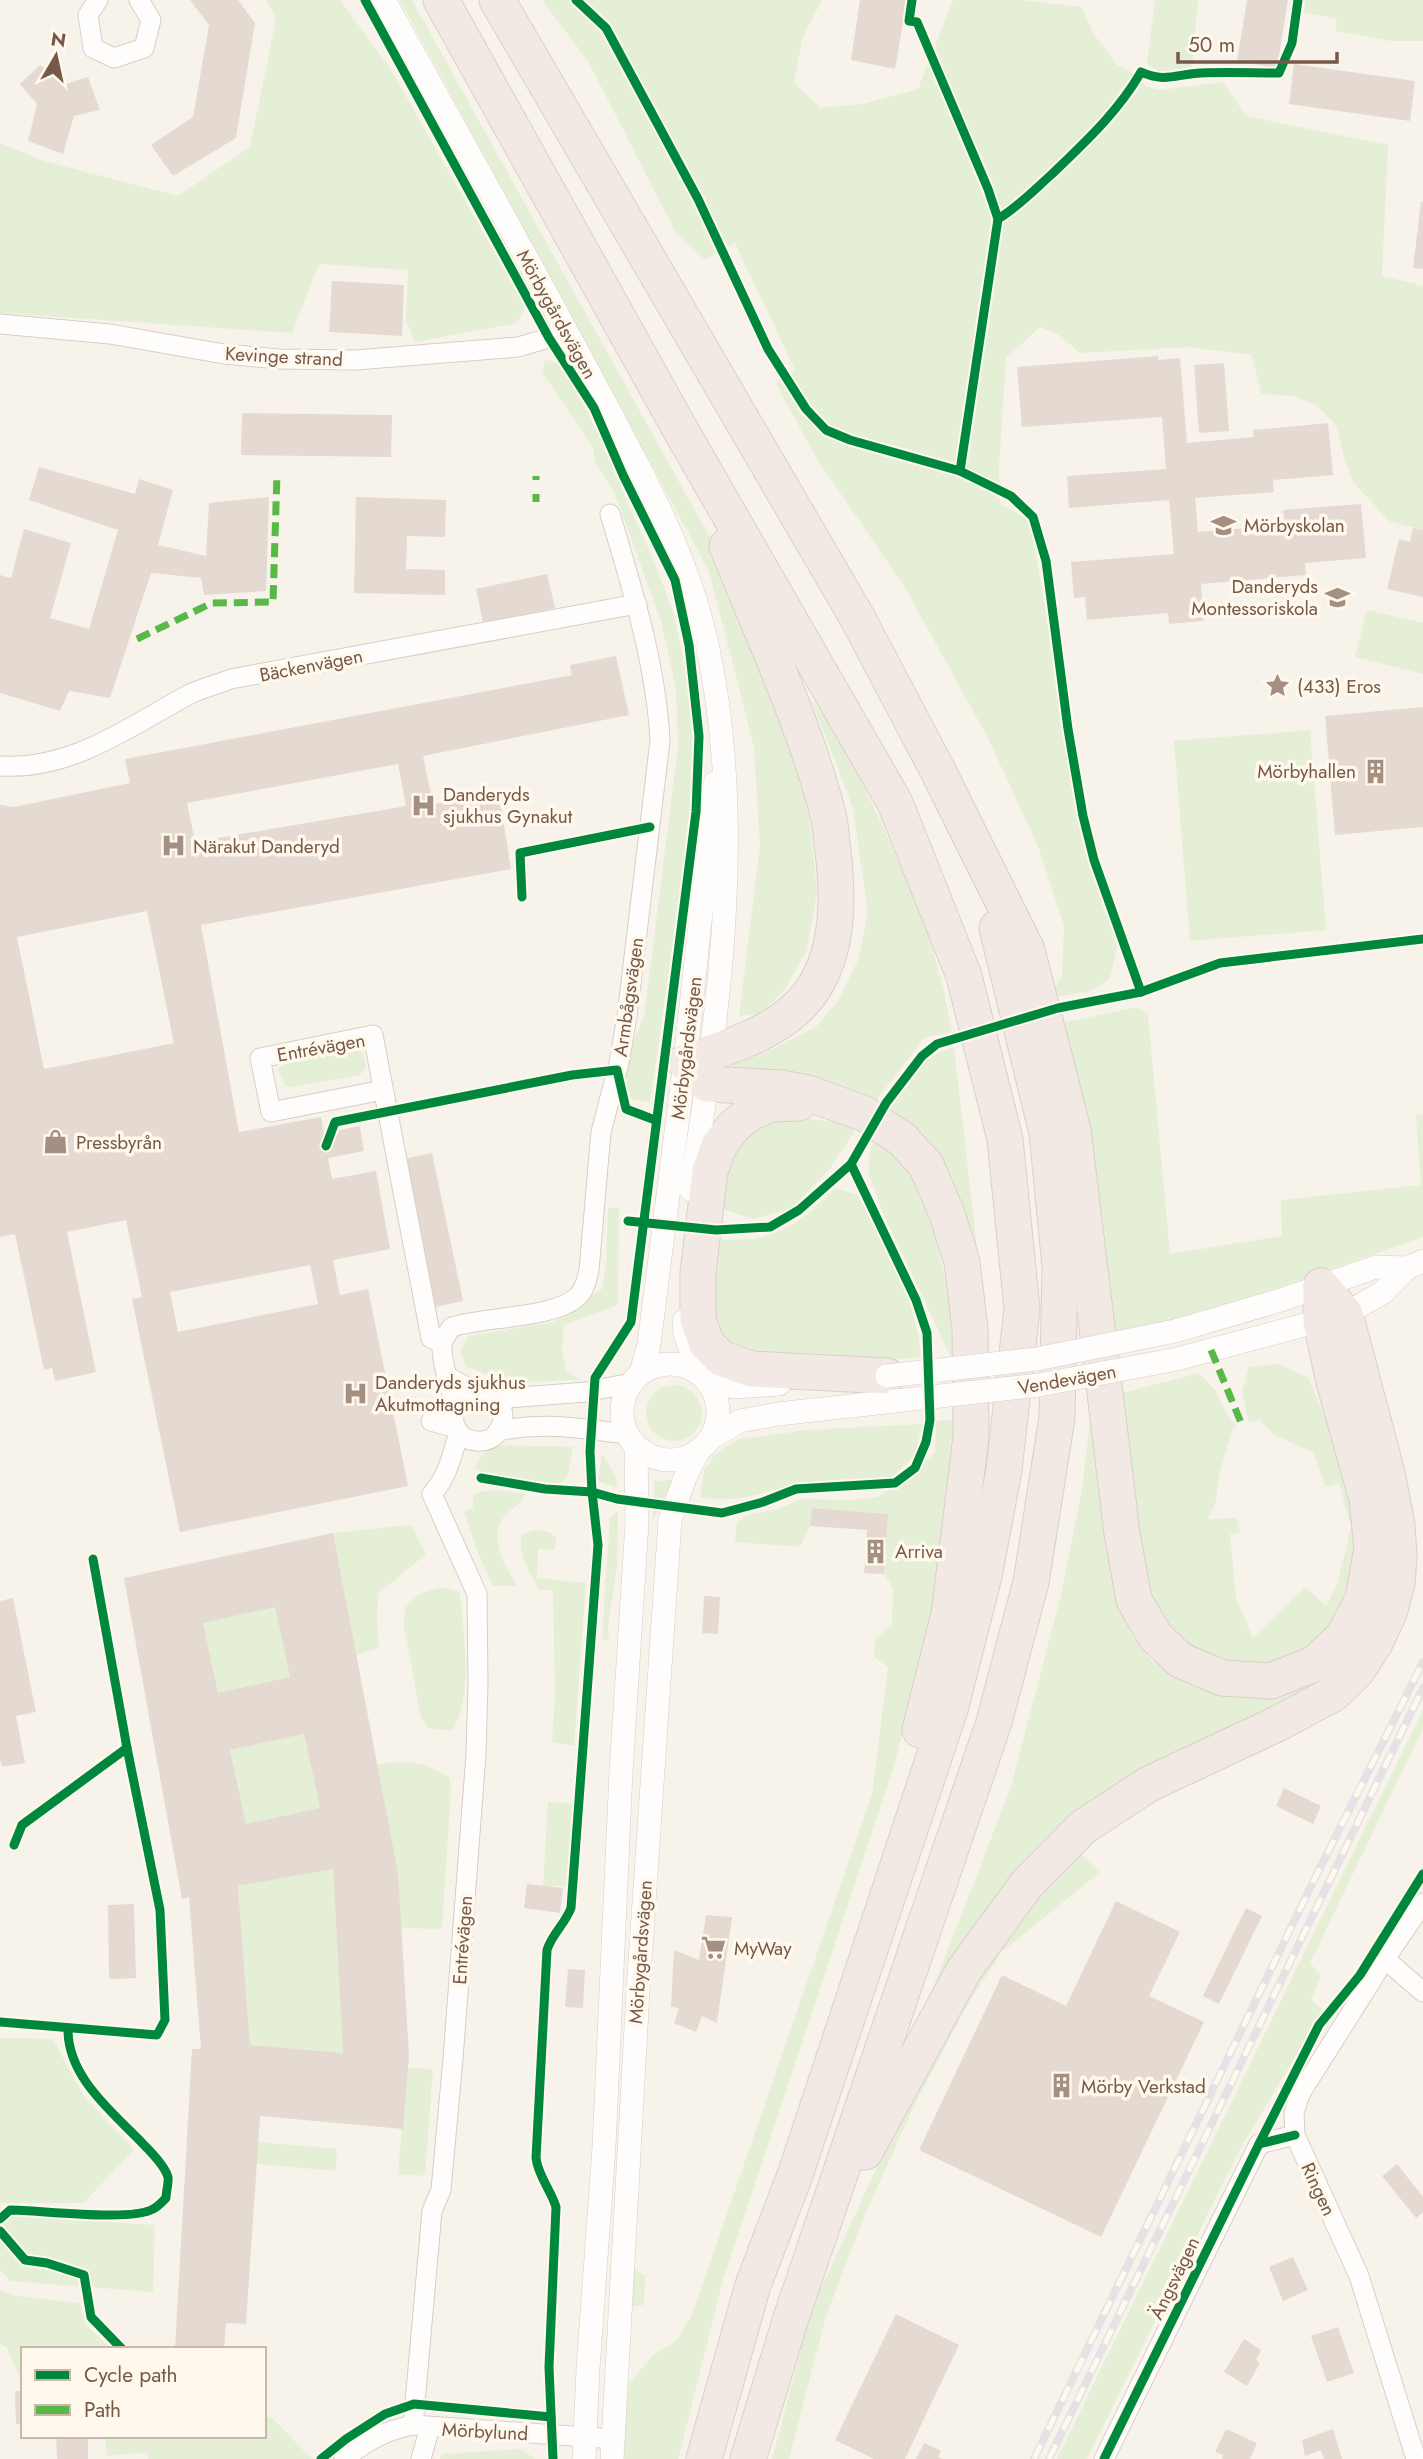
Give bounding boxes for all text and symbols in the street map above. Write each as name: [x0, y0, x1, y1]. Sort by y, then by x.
north arrow: [21, 21, 91, 91]
scale bar: [1178, 21, 1337, 65]
text: N: [49, 25, 68, 54]
text: 50 m: [1188, 30, 1235, 60]
street label: Mörbygårdsvägen: [510, 245, 603, 384]
street label: Kevinge strand: [224, 340, 344, 373]
school or university icon: Mörbyskolan: [1210, 511, 1238, 539]
place label: Mörbyskolan: [1244, 512, 1345, 539]
place label: Danderyds Montessoriskola: [1191, 573, 1318, 622]
school or university icon: Danderyds Montessoriskola: [1324, 583, 1352, 611]
street label: Bäckenvägen: [257, 642, 365, 689]
place icon: (433) Eros: [1263, 672, 1291, 700]
place label: (433) Eros: [1297, 673, 1381, 700]
building icon: Mörbyhallen: [1362, 757, 1390, 785]
place label: Mörbyhallen: [1257, 758, 1356, 785]
place label: Danderyds sjukhus Gynakut: [443, 781, 573, 830]
hospital icon: Danderyds sjukhus Gynakut: [409, 791, 437, 819]
hospital icon: Närakut Danderyd: [159, 832, 187, 860]
place label: Närakut Danderyd: [193, 833, 340, 860]
street label: Armbågsvägen: [607, 936, 650, 1059]
street label: Mörbygårdsvägen: [664, 975, 709, 1121]
street label: Entrévägen: [275, 1026, 367, 1069]
shop icon: Pressbyrån: [42, 1128, 70, 1156]
place label: Pressbyrån: [76, 1129, 162, 1156]
street label: Vendevägen: [1016, 1358, 1118, 1401]
place label: Danderyds sjukhus Akutmottagning: [375, 1369, 526, 1418]
hospital icon: Danderyds sjukhus Akutmottagning: [341, 1379, 369, 1407]
building icon: Arriva: [861, 1537, 889, 1565]
place label: Arriva: [895, 1538, 943, 1565]
street label: Mörbygårdsvägen: [622, 1879, 659, 2025]
street label: Entrévägen: [446, 1895, 479, 1985]
supermarket icon: MyWay: [700, 1934, 728, 1962]
place label: MyWay: [734, 1935, 792, 1962]
building icon: Mörby Verkstad: [1047, 2072, 1075, 2100]
place label: Mörby Verkstad: [1081, 2073, 1206, 2100]
street label: Ringen: [1294, 2158, 1343, 2220]
street label: Ängsvägen: [1143, 2232, 1206, 2324]
legend: [21, 2347, 266, 2438]
text: Cycle path: [84, 2360, 177, 2390]
text: Path: [84, 2395, 121, 2425]
street label: Mörbylund: [441, 2416, 529, 2447]

